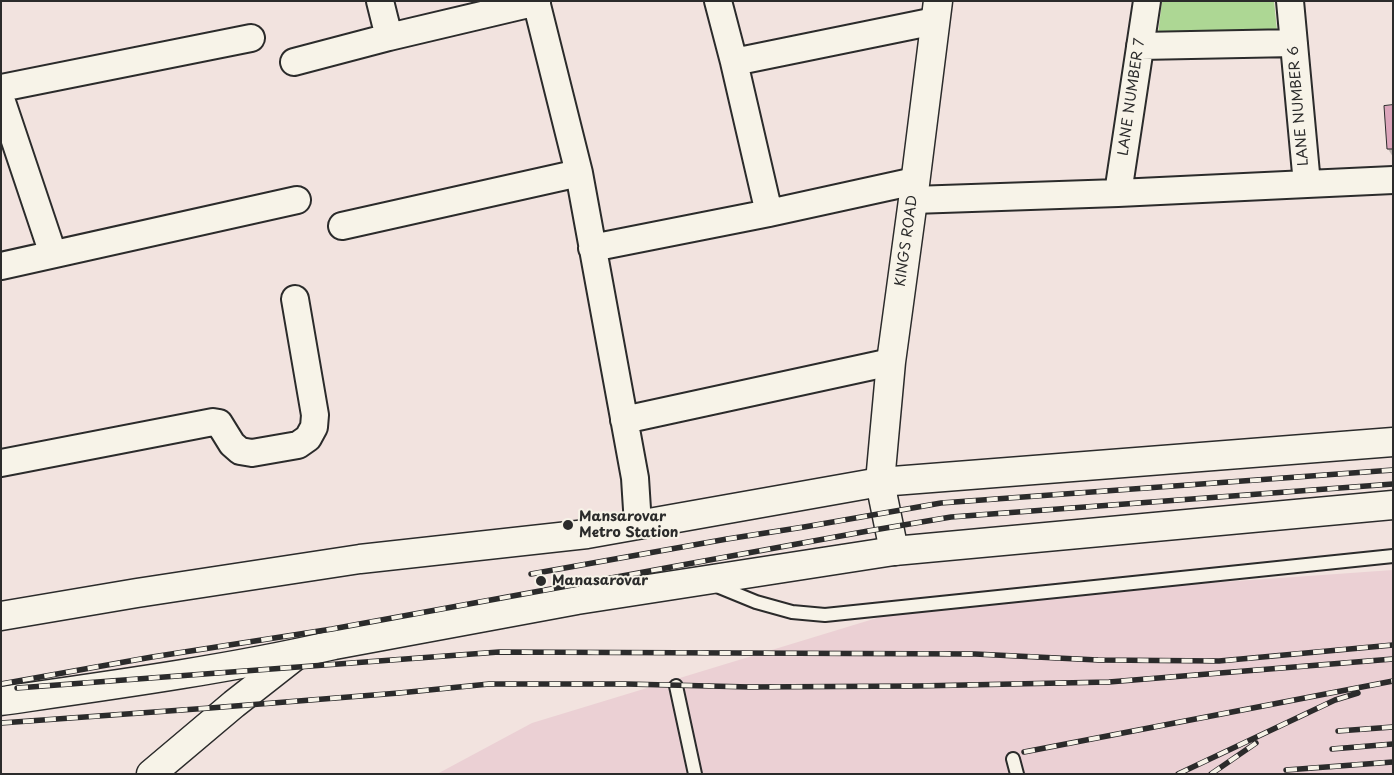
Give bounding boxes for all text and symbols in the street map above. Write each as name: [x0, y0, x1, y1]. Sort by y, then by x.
street label: LANE NUMBER 7: [1115, 37, 1149, 157]
street label: LANE NUMBER 6: [1285, 45, 1313, 167]
street label: KINGS ROAD: [892, 194, 922, 288]
place label: Mansarovar Metro Station: [579, 509, 678, 542]
marker: Mansarovar Metro Station: [561, 518, 575, 532]
place label: Manasarovar: [552, 573, 648, 589]
marker: Manasarovar: [534, 574, 548, 588]

